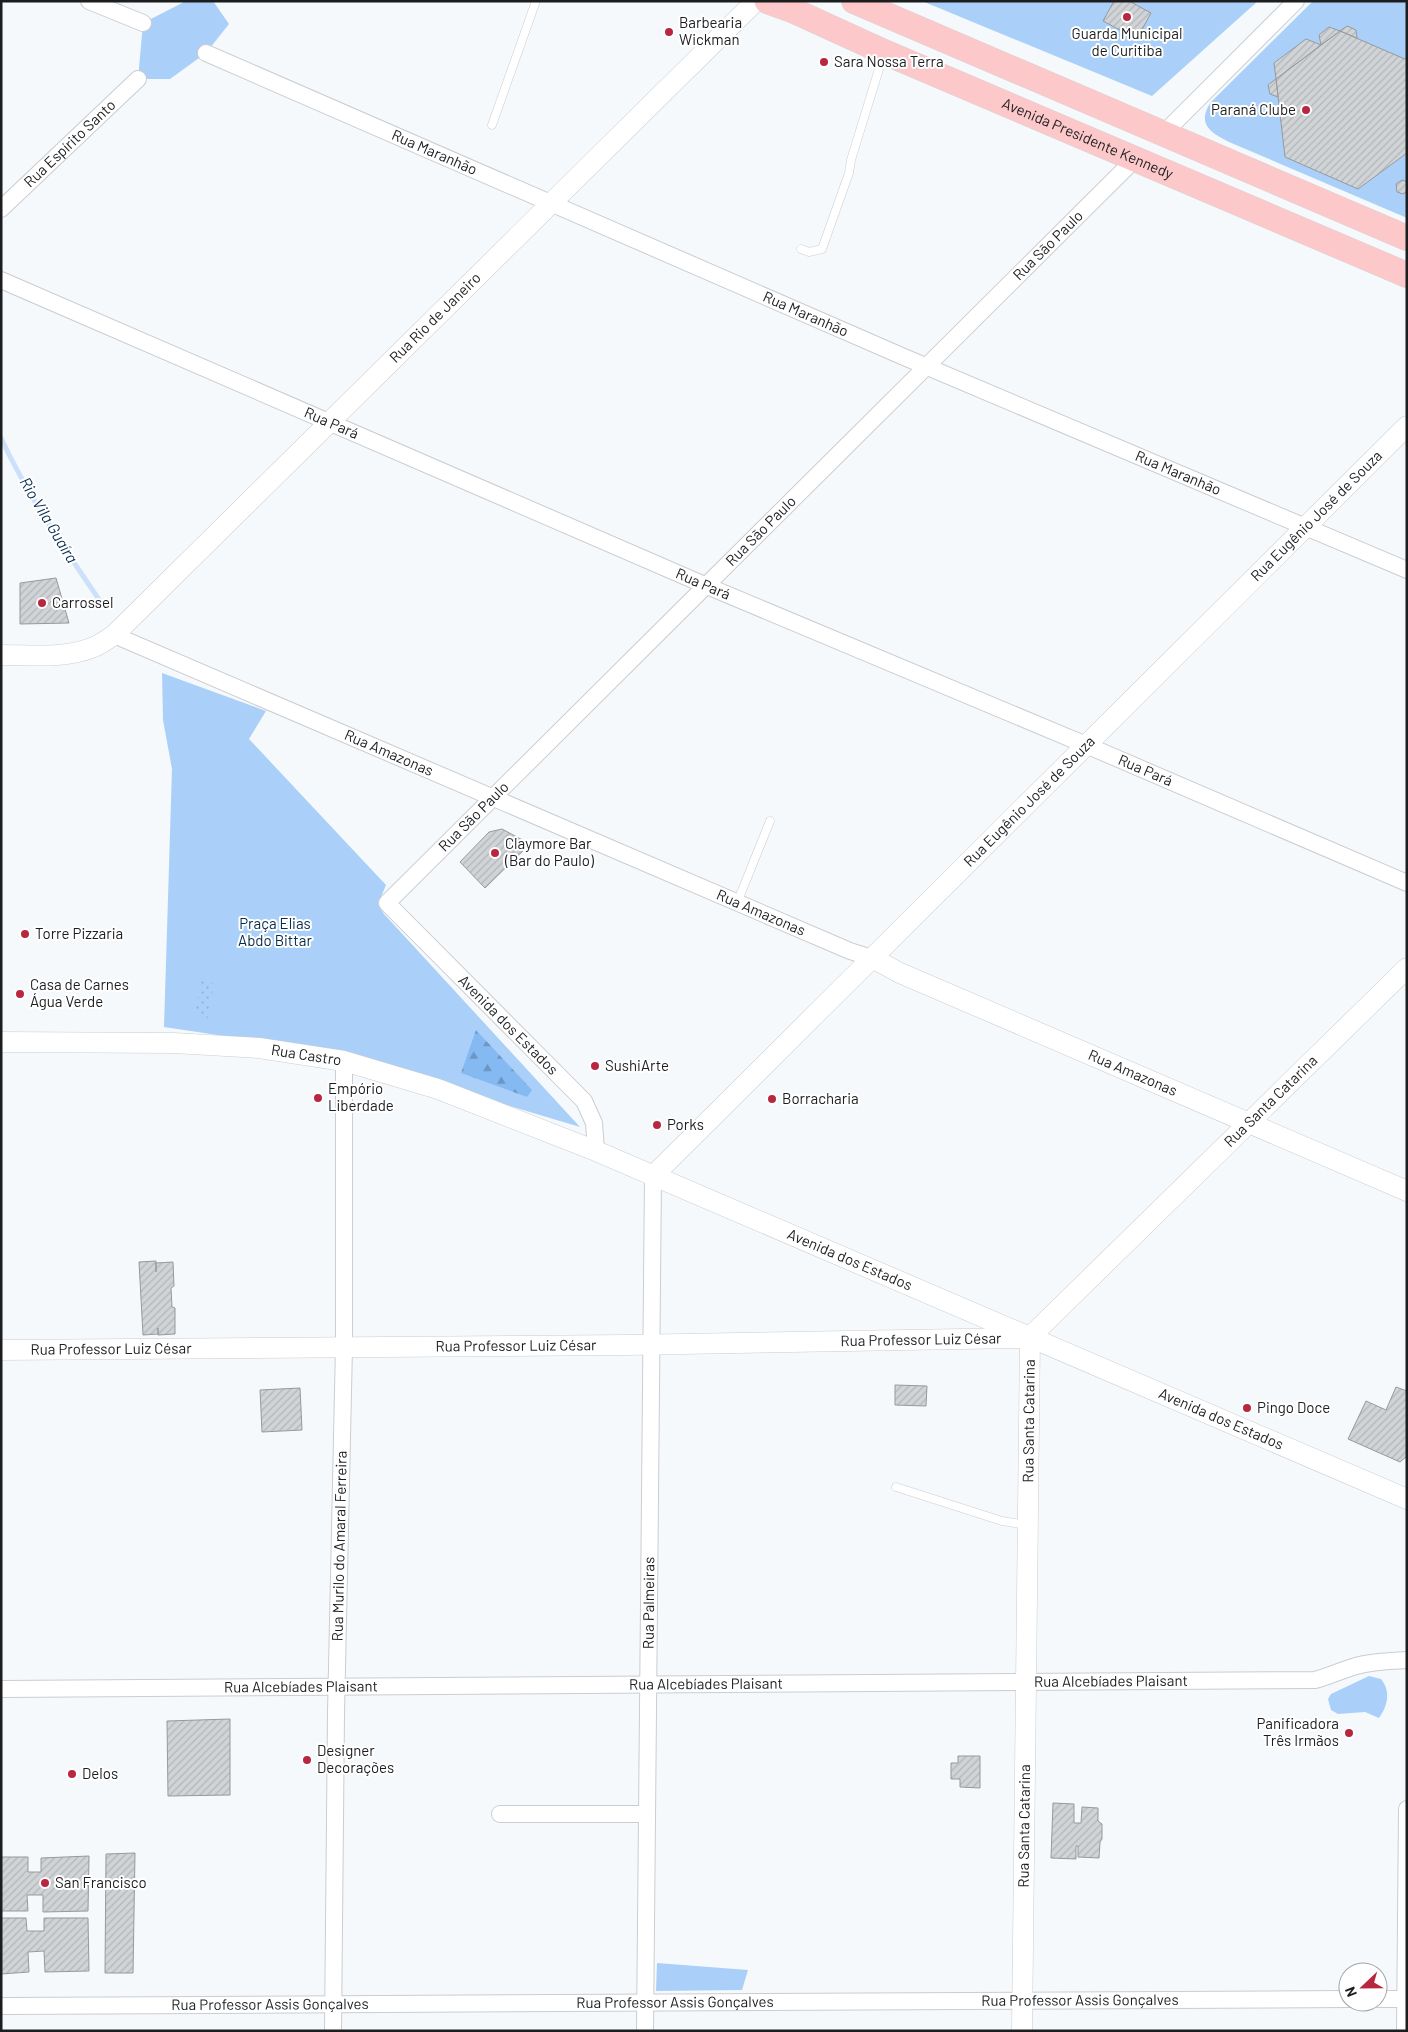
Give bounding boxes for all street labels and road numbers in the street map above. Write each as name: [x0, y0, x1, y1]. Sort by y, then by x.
street label: Avenida Presidente Kennedy: [1000, 93, 1176, 182]
street label: Rua Espírito Santo: [20, 95, 119, 190]
street label: Rua Maranhão: [389, 125, 480, 178]
street label: Rua São Paulo: [1009, 206, 1086, 283]
street label: Rua Rio de Janeiro: [385, 268, 484, 366]
street label: Rua Maranhão: [761, 287, 851, 340]
street label: Rua Pará: [302, 403, 362, 442]
street label: Rua Maranhão: [1133, 446, 1224, 498]
street label: Rua Eugênio José de Souza: [1247, 446, 1385, 584]
street label: Rua São Paulo: [721, 492, 799, 569]
street label: Rua Pará: [673, 564, 733, 603]
street label: Rua Amazonas: [342, 725, 436, 779]
street label: Rua Eugênio José de Souza: [959, 732, 1098, 870]
street label: Rua Pará: [1116, 750, 1176, 789]
street label: Rua São Paulo: [434, 777, 512, 855]
street label: Rua Amazonas: [714, 885, 808, 939]
street label: Avenida dos Estados: [455, 971, 562, 1078]
street label: Rua Castro: [270, 1040, 343, 1068]
street label: Rua Amazonas: [1086, 1045, 1180, 1099]
street label: Rua Santa Catarina: [1220, 1051, 1320, 1150]
street label: Avenida dos Estados: [785, 1224, 915, 1294]
street label: Rua Professor Luiz César: [840, 1328, 1002, 1349]
street label: Rua Professor Luiz César: [435, 1335, 597, 1355]
street label: Rua Professor Luiz César: [30, 1338, 192, 1358]
street label: Rua Santa Catarina: [1018, 1359, 1038, 1483]
street label: Avenida dos Estados: [1156, 1384, 1286, 1453]
street label: Rua Murilo do Amaral Ferreira: [328, 1451, 350, 1641]
street label: Rua Palmeiras: [639, 1557, 657, 1649]
street label: Rua Alcebíades Plaisant: [1034, 1671, 1188, 1690]
street label: Rua Alcebíades Plaisant: [629, 1674, 783, 1693]
street label: Rua Alcebíades Plaisant: [224, 1676, 378, 1695]
street label: Rua Santa Catarina: [1014, 1764, 1033, 1888]
street label: Rua Professor Assis Gonçalves: [981, 1990, 1179, 2009]
street label: Rua Professor Assis Gonçalves: [576, 1992, 774, 2011]
street label: Rua Professor Assis Gonçalves: [171, 1994, 369, 2013]

